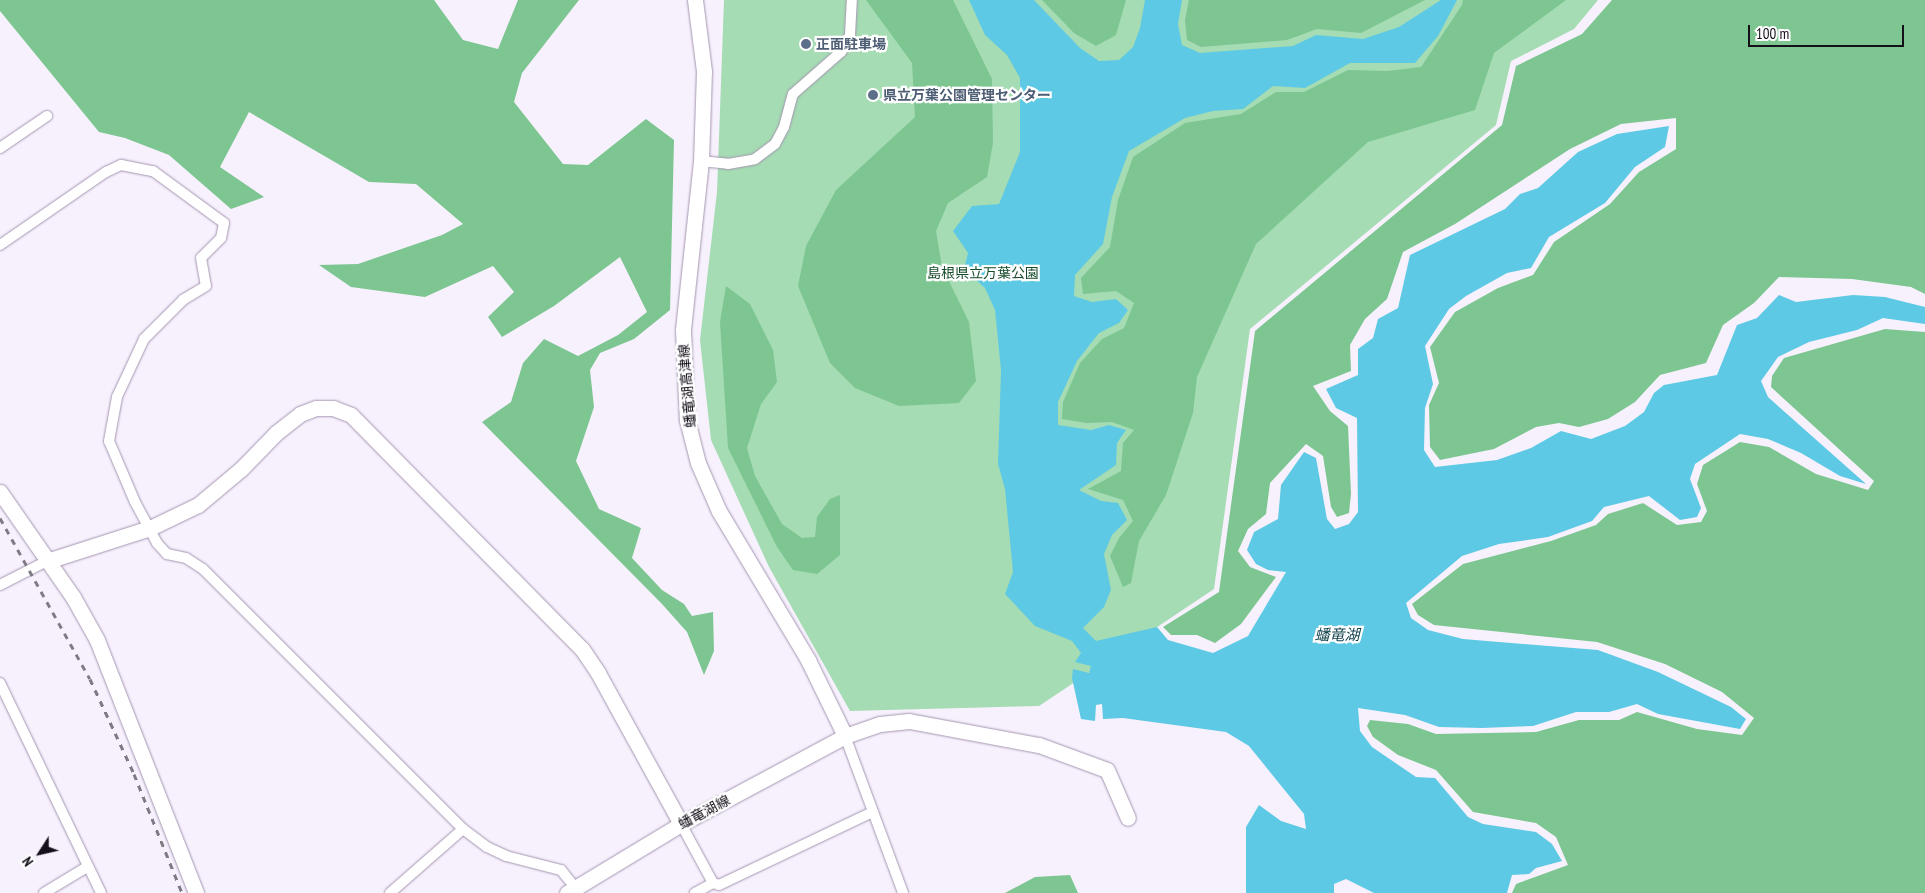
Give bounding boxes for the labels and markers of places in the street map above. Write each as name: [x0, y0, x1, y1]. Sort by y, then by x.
place label: 正面駐車場: [816, 36, 886, 52]
marker: 正面駐車場: [800, 38, 812, 50]
place label: 県立万葉公園管理センター: [883, 87, 1051, 103]
marker: 県立万葉公園管理センター: [867, 89, 879, 101]

